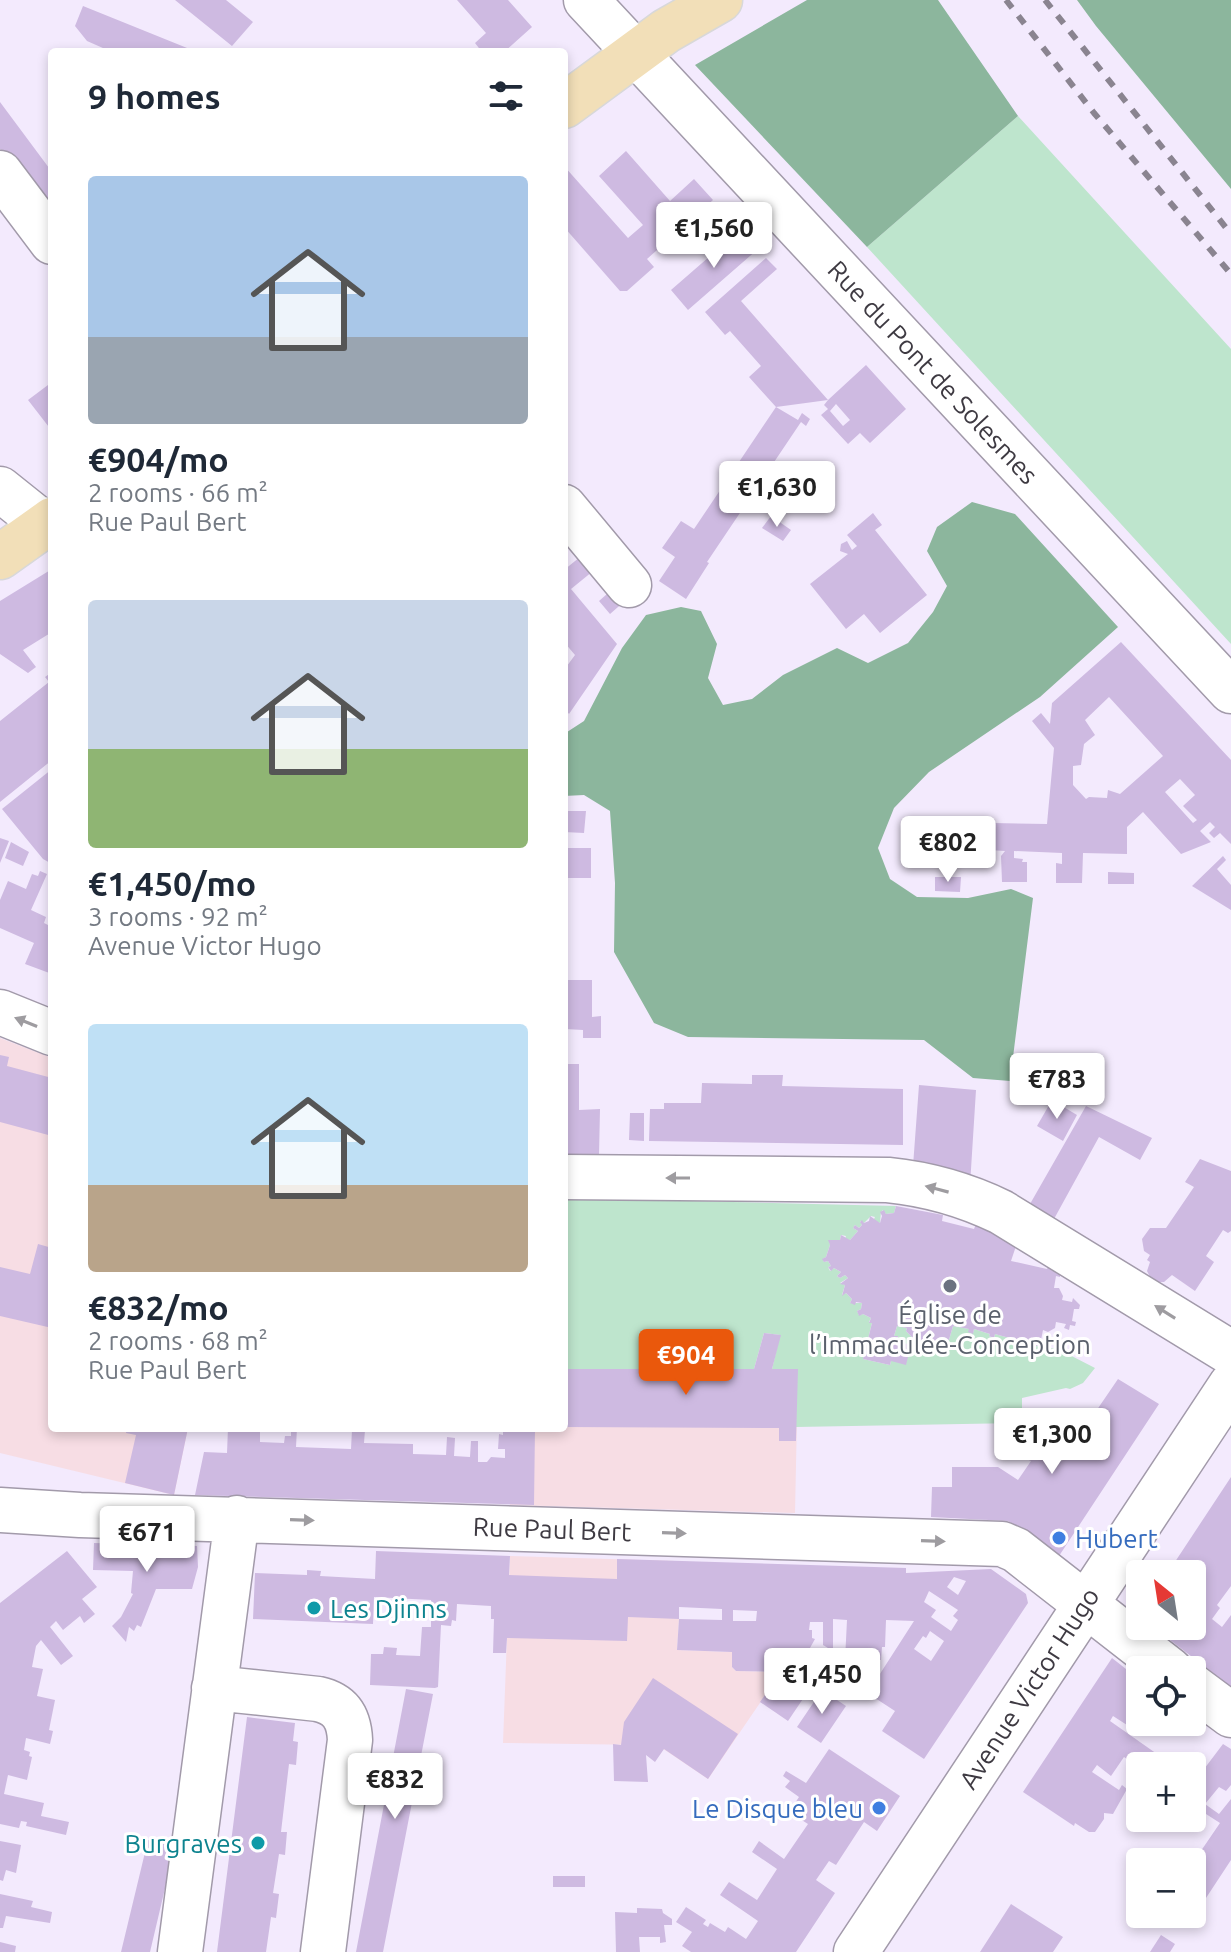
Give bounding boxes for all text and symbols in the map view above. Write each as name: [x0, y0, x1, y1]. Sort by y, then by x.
icon: filters: [484, 74, 528, 118]
text: 9 homes: [88, 77, 221, 115]
pin: €1,560: [649, 202, 779, 270]
text: €1,560: [674, 213, 754, 242]
icon: home: [236, 228, 380, 372]
street label: Rue du Pont de Solesmes: [822, 255, 1044, 489]
text: €904/mo: [88, 440, 229, 478]
pin: €1,630: [712, 461, 842, 529]
text: €1,630: [737, 472, 817, 501]
text: 2 rooms · 66 m²: [88, 478, 268, 507]
text: Rue Paul Bert: [88, 507, 247, 536]
icon: home: [236, 652, 380, 796]
pin: €802: [901, 816, 995, 884]
text: €802: [919, 827, 977, 856]
text: €1,450/mo: [88, 864, 256, 902]
text: 3 rooms · 92 m²: [88, 902, 268, 931]
text: Avenue Victor Hugo: [88, 931, 322, 960]
one-way arrow: [14, 1016, 38, 1029]
pin: €783: [1010, 1053, 1104, 1121]
text: €783: [1028, 1064, 1086, 1093]
icon: home: [236, 1076, 380, 1220]
one-way arrow: [665, 1172, 690, 1184]
one-way arrow: [925, 1183, 950, 1195]
marker: Église de l’Immaculée-Conception: [941, 1277, 959, 1295]
text: €832/mo: [88, 1288, 229, 1326]
place label: Église de l’Immaculée-Conception: [809, 1299, 1091, 1359]
one-way arrow: [1154, 1305, 1176, 1319]
text: 2 rooms · 68 m²: [88, 1326, 268, 1355]
pin: €904: [639, 1329, 733, 1397]
text: €904: [657, 1340, 715, 1369]
text: Rue Paul Bert: [88, 1355, 247, 1384]
pin: €1,300: [987, 1408, 1117, 1476]
text: €1,300: [1012, 1419, 1092, 1448]
pin: €671: [100, 1506, 194, 1574]
street label: Rue Paul Bert: [472, 1512, 632, 1546]
one-way arrow: [290, 1514, 315, 1527]
text: €671: [118, 1517, 176, 1546]
place label: Hubert: [1075, 1524, 1158, 1553]
one-way arrow: [662, 1527, 687, 1540]
marker: Hubert: [1050, 1529, 1068, 1547]
one-way arrow: [921, 1534, 946, 1547]
north arrow: [1126, 1560, 1206, 1640]
map controls: [1126, 1560, 1206, 1928]
street label: Avenue Victor Hugo: [953, 1582, 1105, 1794]
place label: Les Djinns: [330, 1594, 447, 1623]
marker: Les Djinns: [305, 1599, 323, 1617]
pin: €1,450: [757, 1648, 887, 1716]
button: locate: [1126, 1656, 1206, 1736]
text: €1,450: [782, 1659, 862, 1688]
button: +: [1126, 1752, 1206, 1832]
pin: €832: [348, 1753, 442, 1821]
text: €832: [366, 1764, 424, 1793]
place label: Le Disque bleu: [692, 1794, 863, 1823]
marker: Le Disque bleu: [870, 1799, 888, 1817]
place label: Burgraves: [124, 1829, 242, 1858]
marker: Burgraves: [249, 1834, 267, 1852]
button: −: [1126, 1848, 1206, 1928]

